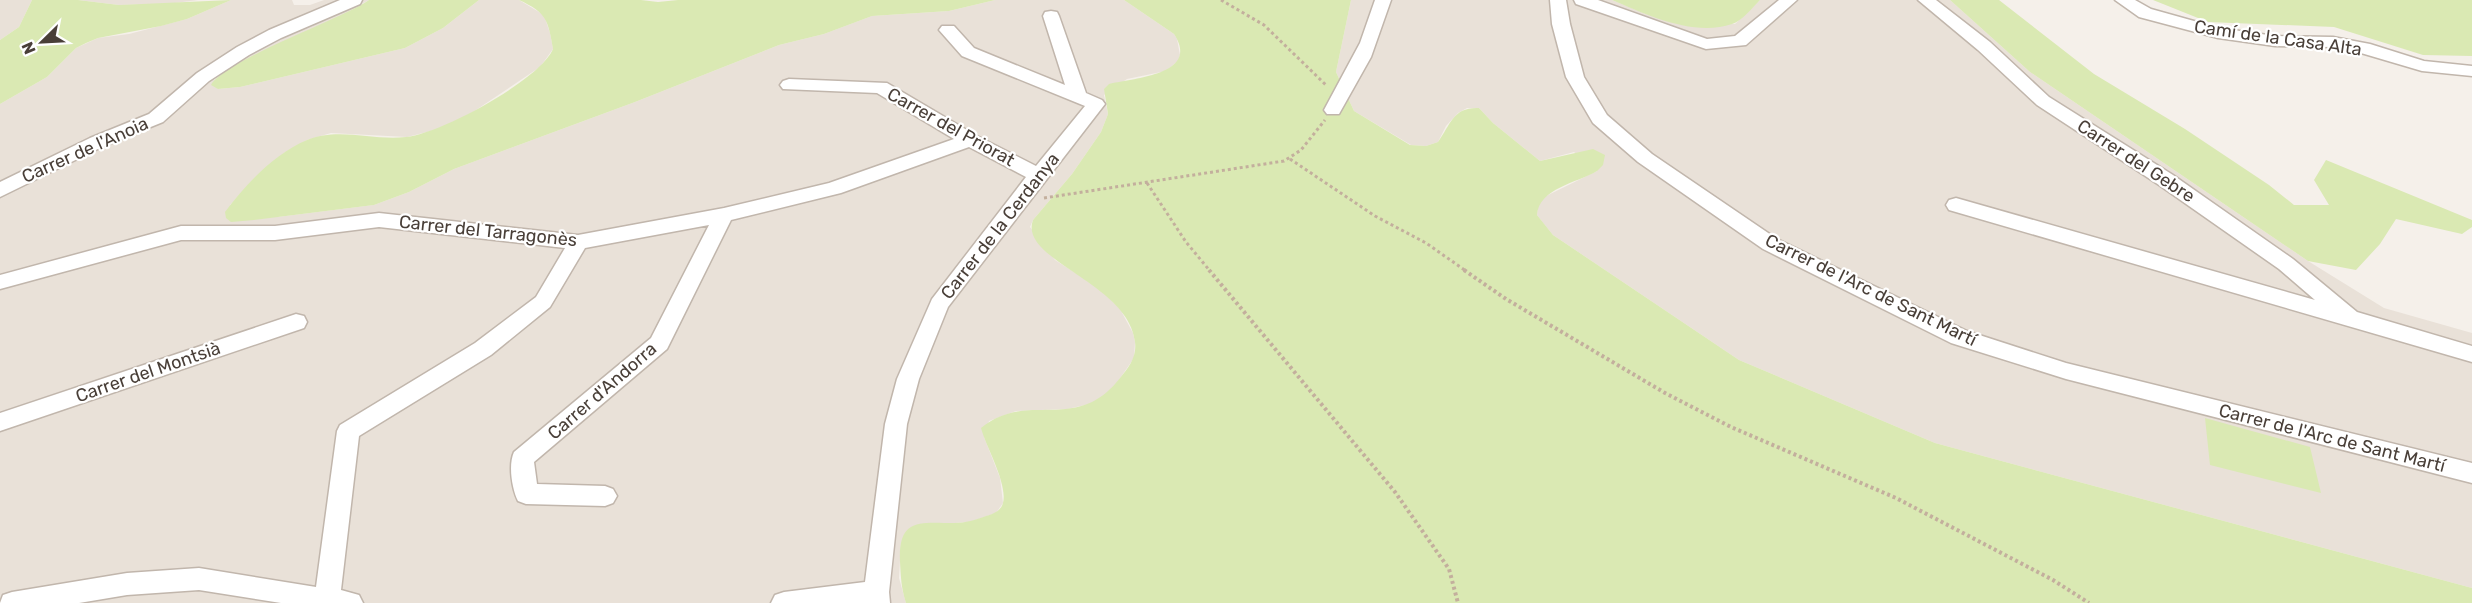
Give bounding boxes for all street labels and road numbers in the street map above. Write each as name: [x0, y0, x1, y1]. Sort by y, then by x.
street label: Camí de la Casa Alta: [2193, 15, 2363, 61]
street label: Carrer del Priorat: [883, 83, 1019, 171]
street label: Carrer de l'Anoia: [18, 112, 152, 188]
street label: Carrer del Gebre: [2073, 115, 2199, 207]
street label: Carrer de la Cerdanya: [936, 148, 1064, 304]
street label: Carrer del Tarragonès: [398, 211, 578, 251]
street label: Carrer de l'Arc de Sant Martí: [1762, 229, 1982, 352]
street label: Carrer del Montsià: [73, 337, 223, 407]
street label: Carrer d'Andorra: [543, 338, 661, 444]
street label: Carrer de l'Arc de Sant Martí: [2216, 399, 2449, 477]

